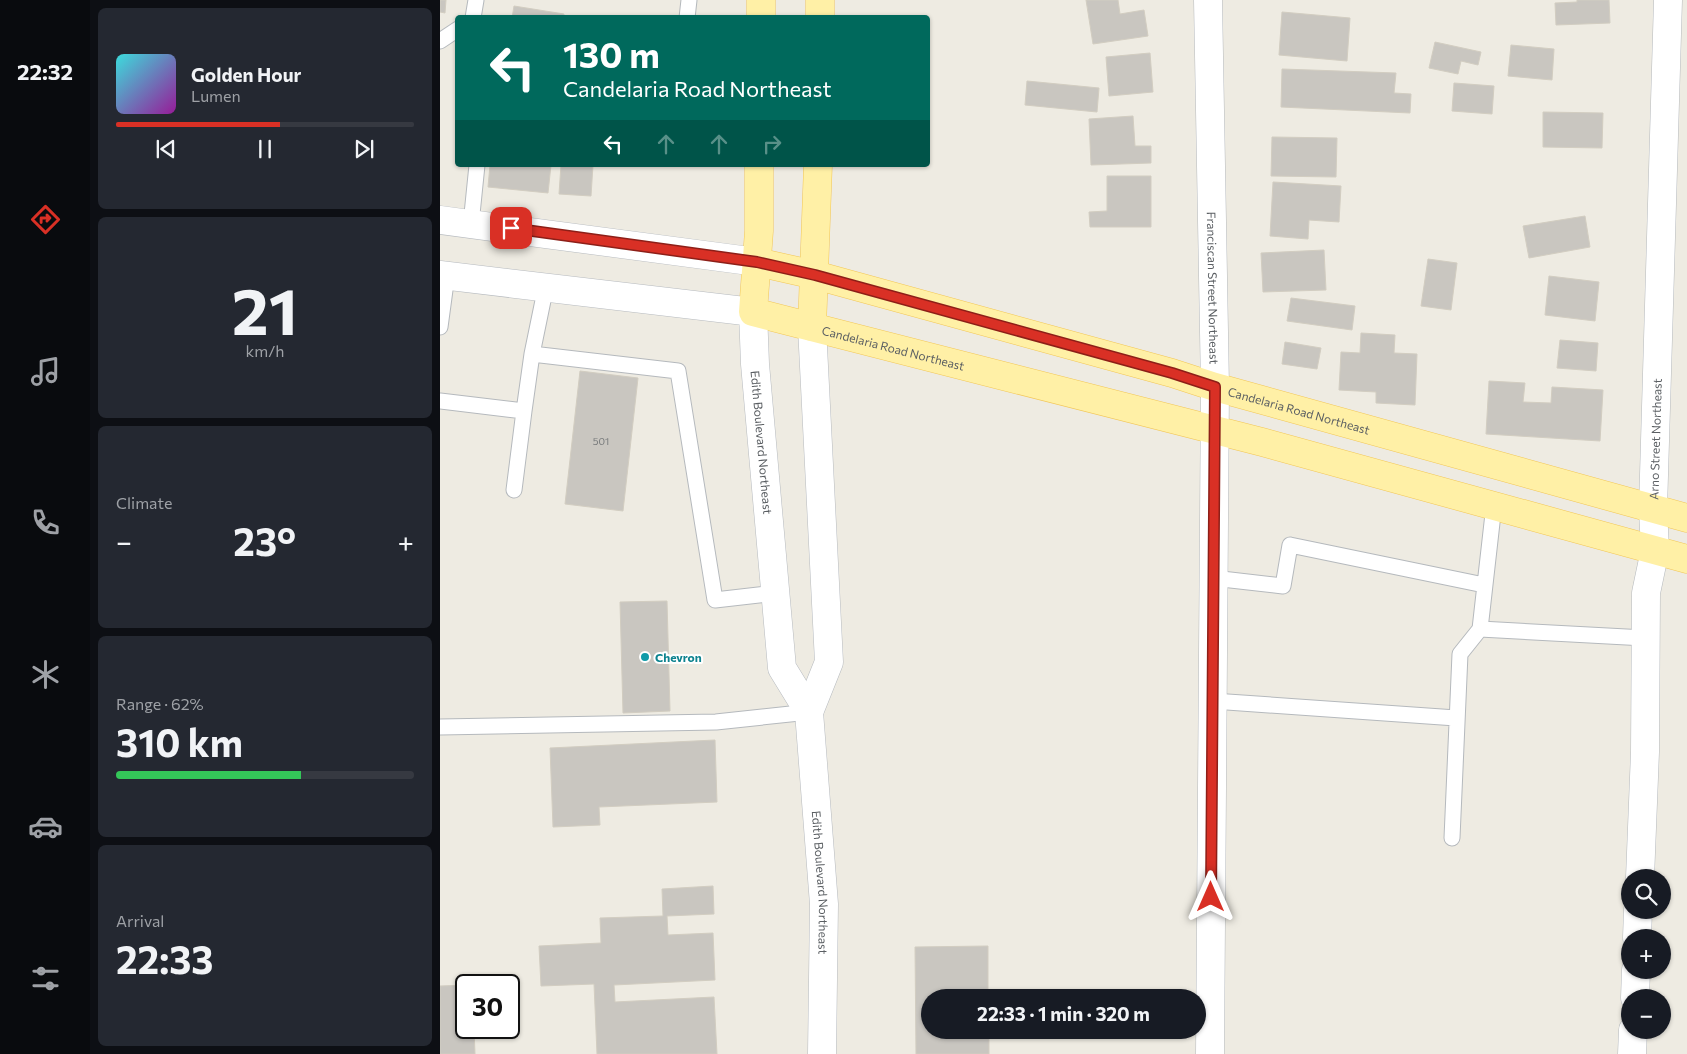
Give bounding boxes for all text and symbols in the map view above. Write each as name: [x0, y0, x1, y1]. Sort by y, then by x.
text: 130 m: [563, 32, 660, 75]
icon: left: [480, 35, 545, 100]
text: 22:32: [17, 58, 73, 85]
text: Golden Hour: [191, 63, 301, 86]
text: Candelaria Road Northeast: [563, 75, 832, 102]
text: Lumen: [191, 86, 241, 105]
icon: left: [599, 130, 627, 158]
icon: ahead: [652, 130, 680, 158]
icon: ahead: [705, 130, 733, 158]
icon: right: [758, 130, 786, 158]
icon: previous: [152, 135, 180, 163]
icon: pause: [251, 135, 279, 163]
icon: next: [350, 135, 378, 163]
icon: directions: [28, 202, 63, 237]
pin: [490, 207, 532, 249]
street label: Franciscan Street Northeast: [1205, 212, 1222, 364]
icon: arrive: [497, 214, 525, 242]
text: 21: [232, 269, 298, 348]
street label: Candelaria Road Northeast: [820, 323, 966, 373]
text: km/h: [246, 341, 284, 360]
icon: music: [28, 354, 63, 389]
street label: Edith Boulevard Northeast: [749, 370, 775, 515]
street label: Arno Street Northeast: [1646, 378, 1664, 500]
street label: Candelaria Road Northeast: [1226, 384, 1372, 437]
house number: 501: [593, 435, 609, 447]
text: Climate: [116, 493, 172, 512]
icon: phone: [28, 505, 63, 540]
text: 23°: [233, 517, 296, 564]
text: −: [116, 524, 132, 558]
text: +: [398, 524, 414, 558]
place label: Chevron: [655, 650, 702, 664]
marker: Chevron: [639, 651, 651, 663]
icon: climate: [28, 657, 63, 692]
text: Range · 62%: [116, 694, 204, 713]
text: 310 km: [116, 718, 243, 765]
icon: car: [28, 809, 63, 844]
street label: Edith Boulevard Northeast: [810, 810, 831, 955]
map controls: [1621, 869, 1671, 1039]
button: search: [1621, 869, 1671, 919]
position arrow: [1184, 870, 1236, 922]
text: Arrival: [116, 911, 164, 930]
button: +: [1621, 929, 1671, 979]
text: 22:33: [116, 935, 213, 982]
icon: filters: [28, 961, 63, 996]
speed limit sign: 30: [455, 974, 520, 1039]
button: −: [1621, 989, 1671, 1039]
text: 22:33 · 1 min · 320 m: [977, 1002, 1150, 1025]

